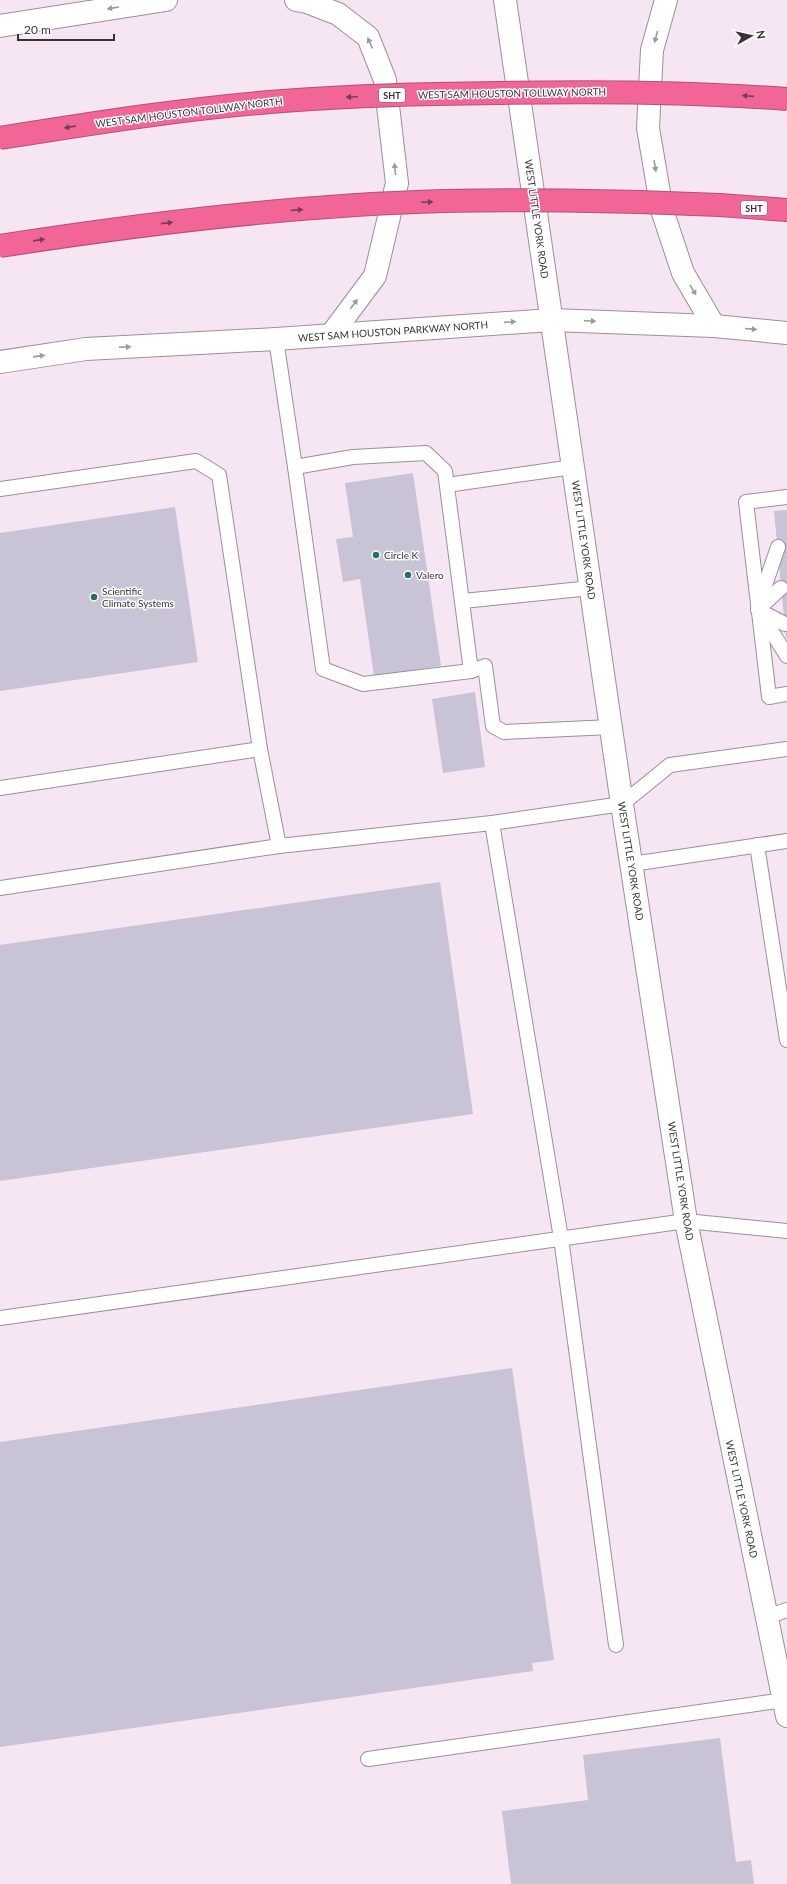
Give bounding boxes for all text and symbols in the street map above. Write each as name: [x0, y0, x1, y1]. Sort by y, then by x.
one-way arrow: [107, 5, 119, 11]
scale bar: [18, 16, 114, 42]
north arrow: [731, 16, 771, 56]
text: 20 m: [24, 22, 51, 37]
text: N: [754, 29, 768, 40]
one-way arrow: [652, 31, 658, 44]
one-way arrow: [367, 37, 373, 49]
street label: WEST SAM HOUSTON TOLLWAY NORTH: [418, 85, 606, 101]
road number: SHT: [379, 88, 405, 102]
one-way arrow: [742, 93, 754, 100]
one-way arrow: [346, 94, 358, 101]
street label: WEST SAM HOUSTON TOLLWAY NORTH: [95, 95, 283, 129]
one-way arrow: [64, 124, 76, 130]
street label: WEST LITTLE YORK ROAD: [523, 159, 551, 280]
one-way arrow: [652, 160, 658, 172]
one-way arrow: [392, 163, 398, 175]
one-way arrow: [421, 199, 434, 205]
road number: SHT: [741, 201, 767, 215]
one-way arrow: [291, 206, 303, 213]
one-way arrow: [161, 220, 174, 226]
one-way arrow: [33, 237, 45, 243]
one-way arrow: [689, 284, 696, 296]
one-way arrow: [350, 299, 358, 309]
street label: WEST SAM HOUSTON PARKWAY NORTH: [298, 318, 488, 344]
one-way arrow: [584, 318, 597, 324]
one-way arrow: [504, 319, 516, 326]
one-way arrow: [745, 326, 757, 333]
one-way arrow: [119, 344, 132, 350]
one-way arrow: [33, 353, 45, 359]
street label: WEST LITTLE YORK ROAD: [570, 480, 598, 601]
place label: Circle K: [384, 549, 418, 561]
marker: Circle K: [371, 550, 381, 560]
place label: Valero: [416, 569, 444, 581]
marker: Valero: [403, 570, 413, 580]
place label: Scientific Climate Systems: [102, 585, 174, 609]
marker: Scientific Climate Systems: [89, 592, 99, 602]
street label: WEST LITTLE YORK ROAD: [616, 801, 646, 922]
street label: WEST LITTLE YORK ROAD: [666, 1121, 696, 1242]
street label: WEST LITTLE YORK ROAD: [724, 1439, 760, 1559]

